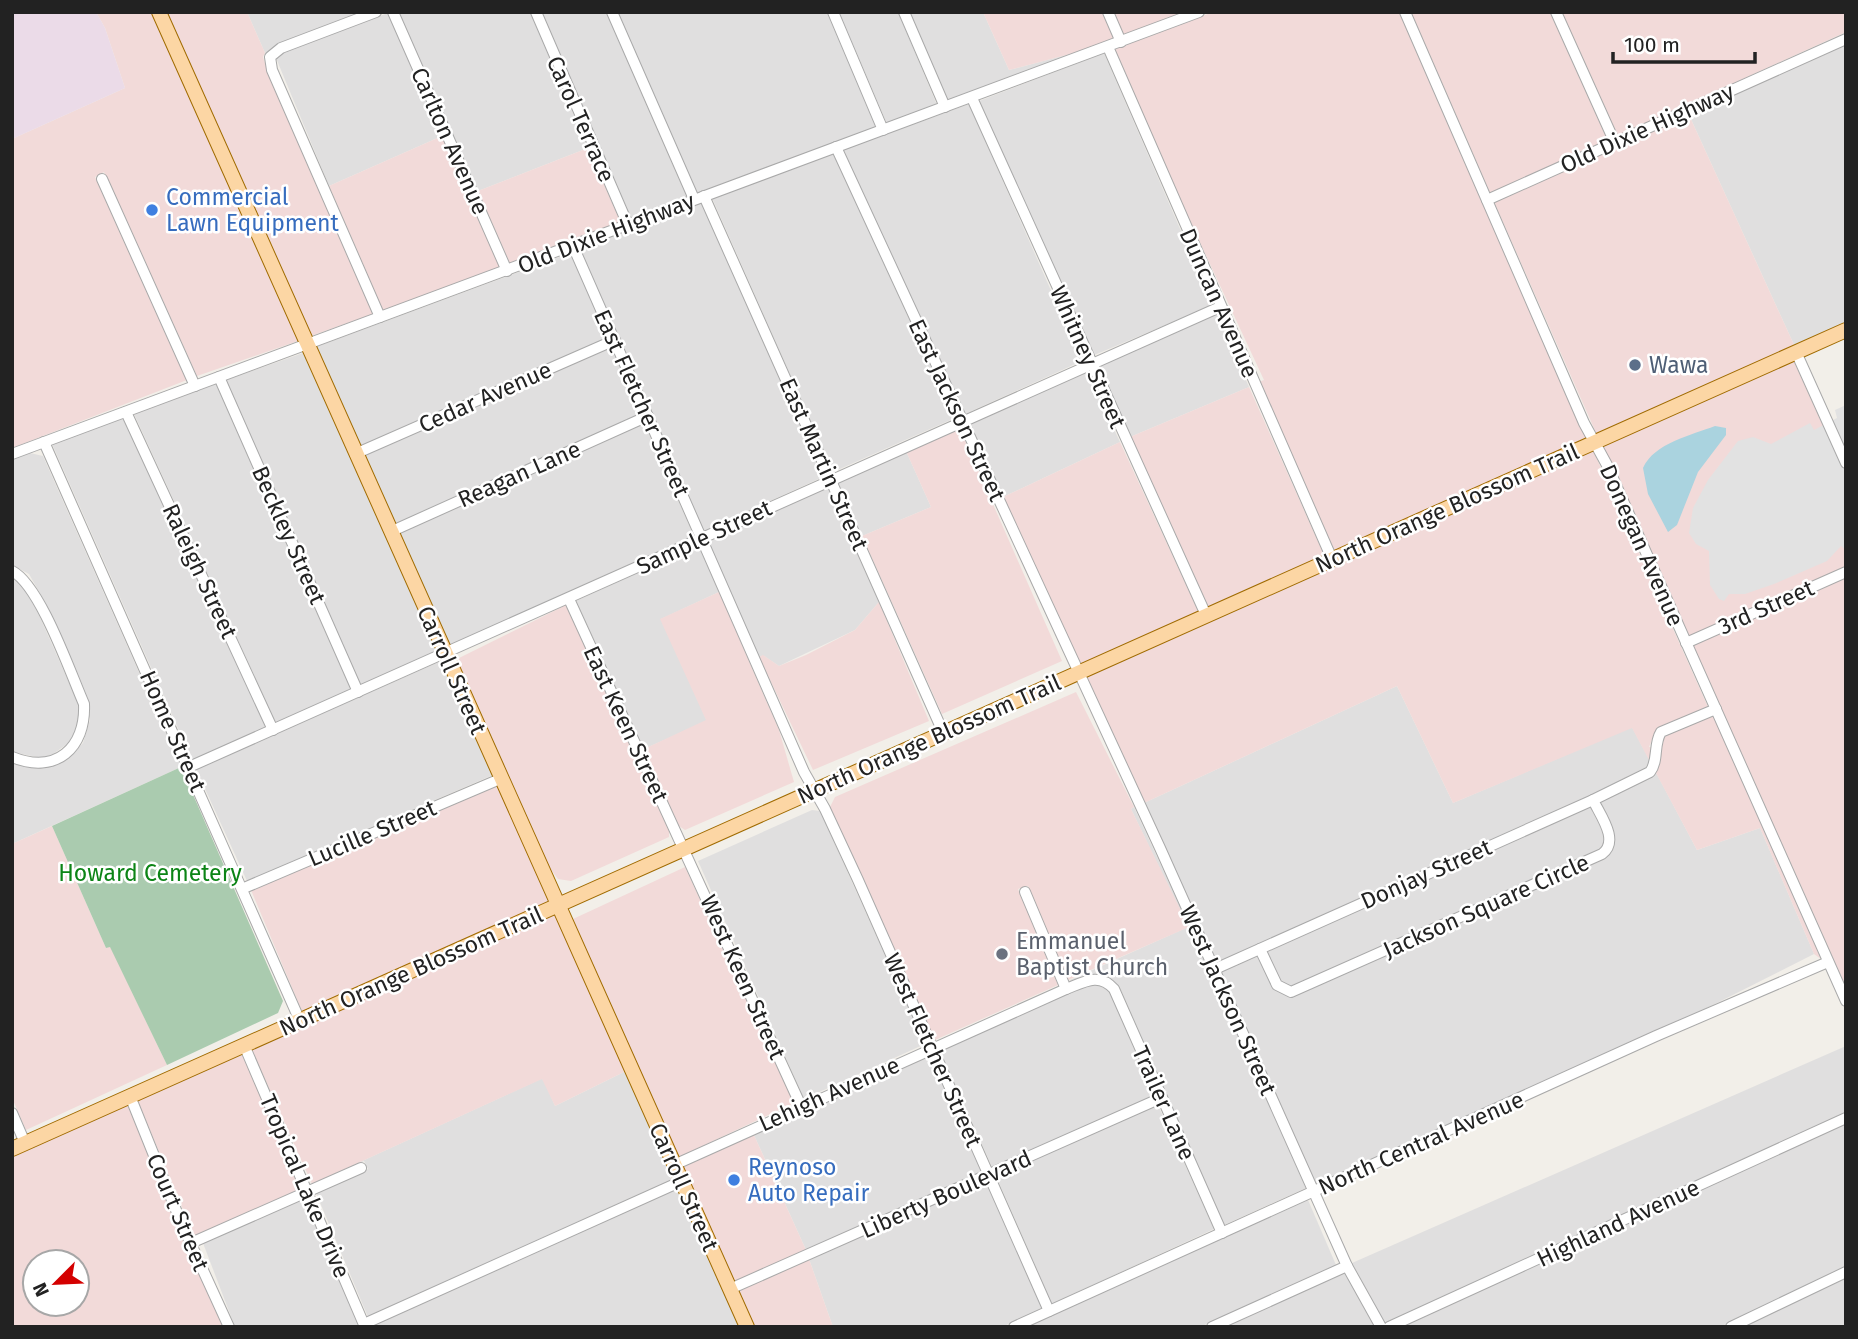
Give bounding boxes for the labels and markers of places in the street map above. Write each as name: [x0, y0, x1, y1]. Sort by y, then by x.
place label: Commercial Lawn Equipment: [166, 183, 340, 237]
marker: Commercial Lawn Equipment: [144, 202, 160, 218]
place label: Wawa: [1649, 351, 1708, 379]
marker: Wawa: [1627, 357, 1643, 373]
place label: Emmanuel Baptist Church: [1016, 927, 1168, 981]
marker: Emmanuel Baptist Church: [994, 946, 1010, 962]
place label: Reynoso Auto Repair: [748, 1153, 870, 1207]
marker: Reynoso Auto Repair: [726, 1172, 742, 1188]

